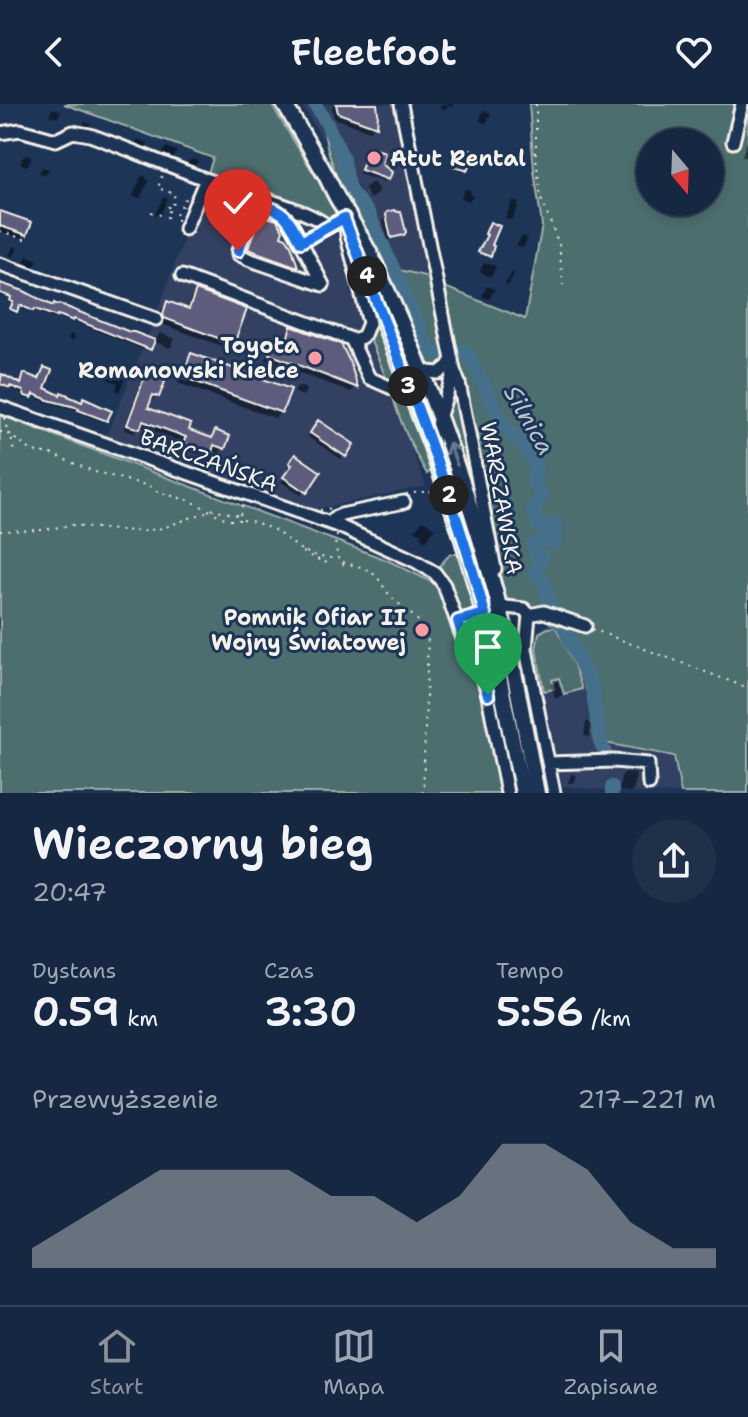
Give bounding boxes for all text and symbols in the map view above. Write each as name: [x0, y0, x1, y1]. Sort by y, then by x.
text: Fleetfoot: [291, 28, 457, 77]
icon: back: [32, 30, 76, 74]
icon: heart: [672, 30, 716, 74]
north arrow: [636, 128, 724, 216]
map controls: [636, 128, 724, 216]
place label: Atut Rental: [390, 144, 526, 173]
marker: Atut Rental: [365, 149, 383, 167]
pin: [204, 169, 272, 251]
icon: check: [216, 181, 260, 225]
pin: 4: [347, 256, 387, 296]
text: 4: [359, 261, 375, 290]
place label: Toyota Romanowski Kielce: [78, 331, 299, 385]
marker: Toyota Romanowski Kielce: [306, 349, 324, 367]
pin: 3: [388, 366, 428, 406]
text: 3: [400, 371, 416, 400]
water label: Silnica: [496, 379, 562, 461]
street label: WARSZAWSKA: [474, 419, 529, 577]
street label: BARCZAŃSKA: [136, 422, 282, 499]
one-way arrow: [444, 441, 459, 466]
pin: 2: [429, 475, 469, 515]
text: 2: [441, 480, 457, 509]
place label: Pomnik Ofiar II Wojny Światowej: [211, 603, 406, 657]
pin: [454, 613, 522, 695]
marker: Pomnik Ofiar II Wojny Światowej: [413, 621, 431, 639]
icon: arrive: [466, 625, 510, 669]
text: Wieczorny bieg: [32, 814, 373, 873]
button: share: [632, 819, 716, 903]
text: 20:47: [32, 874, 107, 909]
text: Dystans: [32, 956, 116, 985]
text: Czas: [264, 956, 314, 985]
text: Tempo: [496, 956, 564, 985]
text: 0.59: [32, 985, 120, 1039]
text: 3:30: [264, 985, 357, 1039]
text: 5:56: [496, 985, 584, 1039]
text: km: [120, 1004, 158, 1033]
text: /km: [584, 1004, 631, 1033]
text: Przewyższenie: [32, 1081, 219, 1116]
text: 217–221 m: [577, 1081, 716, 1116]
tab: Start: [90, 1324, 144, 1401]
tab: Mapa: [323, 1324, 384, 1401]
tab: Zapisane: [564, 1324, 658, 1401]

